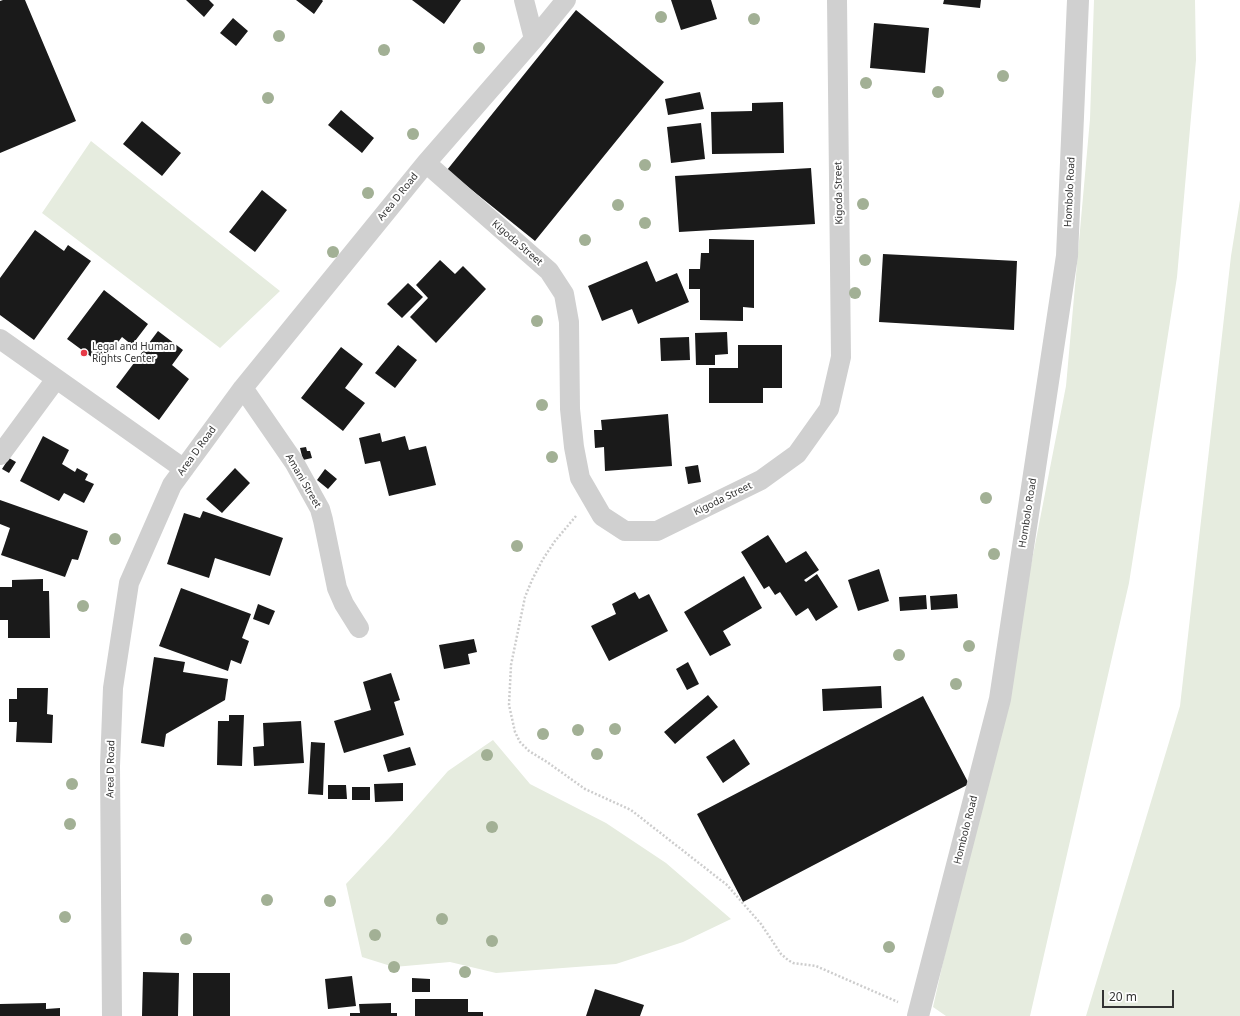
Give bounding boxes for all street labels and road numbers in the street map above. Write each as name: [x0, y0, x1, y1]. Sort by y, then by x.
street label: Hombolo Road: [1062, 157, 1078, 227]
street label: Kigoda Street: [832, 161, 846, 225]
street label: Area D Road: [375, 171, 421, 223]
street label: Kigoda Street: [489, 218, 545, 268]
street label: Area D Road: [175, 424, 219, 478]
street label: Amani Street: [283, 452, 323, 510]
street label: Hombolo Road: [1017, 477, 1039, 549]
street label: Kigoda Street: [692, 480, 754, 518]
street label: Area D Road: [104, 740, 118, 798]
street label: Hombolo Road: [952, 794, 980, 866]

